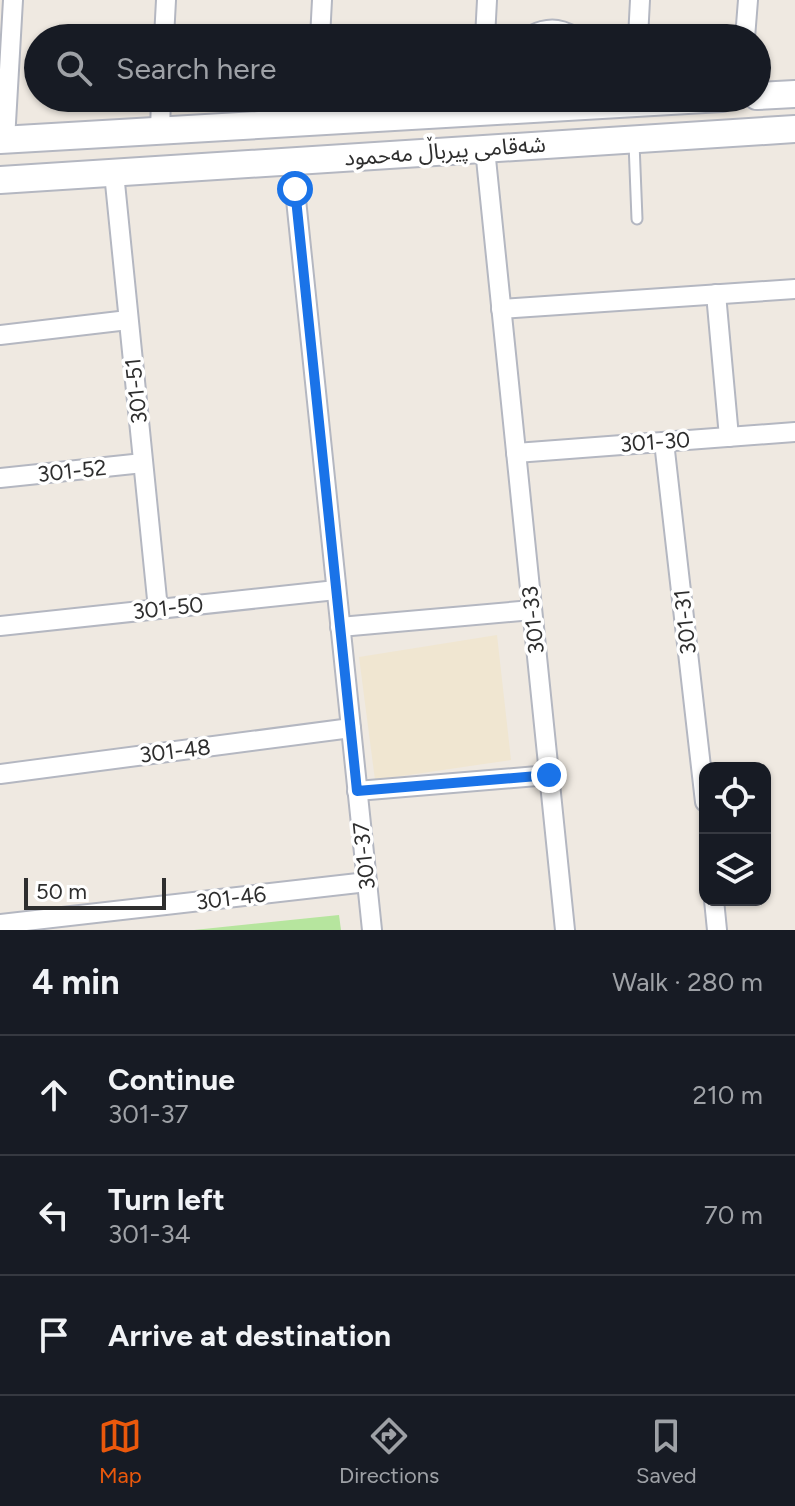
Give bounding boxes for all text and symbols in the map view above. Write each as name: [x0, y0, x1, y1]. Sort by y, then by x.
search box: [24, 24, 771, 112]
icon: search: [52, 46, 96, 90]
text: Search here: [116, 50, 276, 87]
street label: شەقامی پیرباڵ مەحمود: [343, 128, 547, 173]
route start: [277, 171, 313, 207]
street label: 301-51: [119, 357, 153, 425]
street label: 301-30: [619, 426, 691, 458]
street label: 301-52: [36, 454, 108, 488]
street label: 301-33: [516, 585, 550, 655]
street label: 301-31: [668, 588, 702, 656]
street label: 301-50: [131, 591, 205, 625]
street label: 301-48: [138, 733, 212, 769]
route end: [531, 757, 567, 793]
map controls: [699, 762, 771, 906]
button: locate: [699, 762, 771, 834]
street label: 301-37: [347, 821, 381, 891]
button: layers: [699, 834, 771, 906]
scale bar: [24, 874, 166, 910]
text: 50 m: [36, 878, 87, 905]
street label: 301-46: [194, 880, 268, 916]
text: 4 min: [32, 962, 119, 1003]
text: Walk · 280 m: [612, 966, 763, 998]
text: Continue: [108, 1061, 235, 1098]
icon: ahead: [32, 1073, 76, 1117]
text: 210 m: [693, 1079, 763, 1111]
text: 301-37: [108, 1098, 189, 1130]
text: Turn left: [108, 1181, 225, 1218]
icon: left: [32, 1193, 76, 1237]
text: 70 m: [704, 1199, 763, 1231]
text: 301-34: [108, 1218, 191, 1250]
icon: arrive: [32, 1313, 76, 1357]
text: Arrive at destination: [108, 1317, 391, 1354]
tab: Map: [98, 1414, 142, 1489]
tab: Directions: [339, 1414, 439, 1489]
tab: Saved: [636, 1414, 697, 1489]

